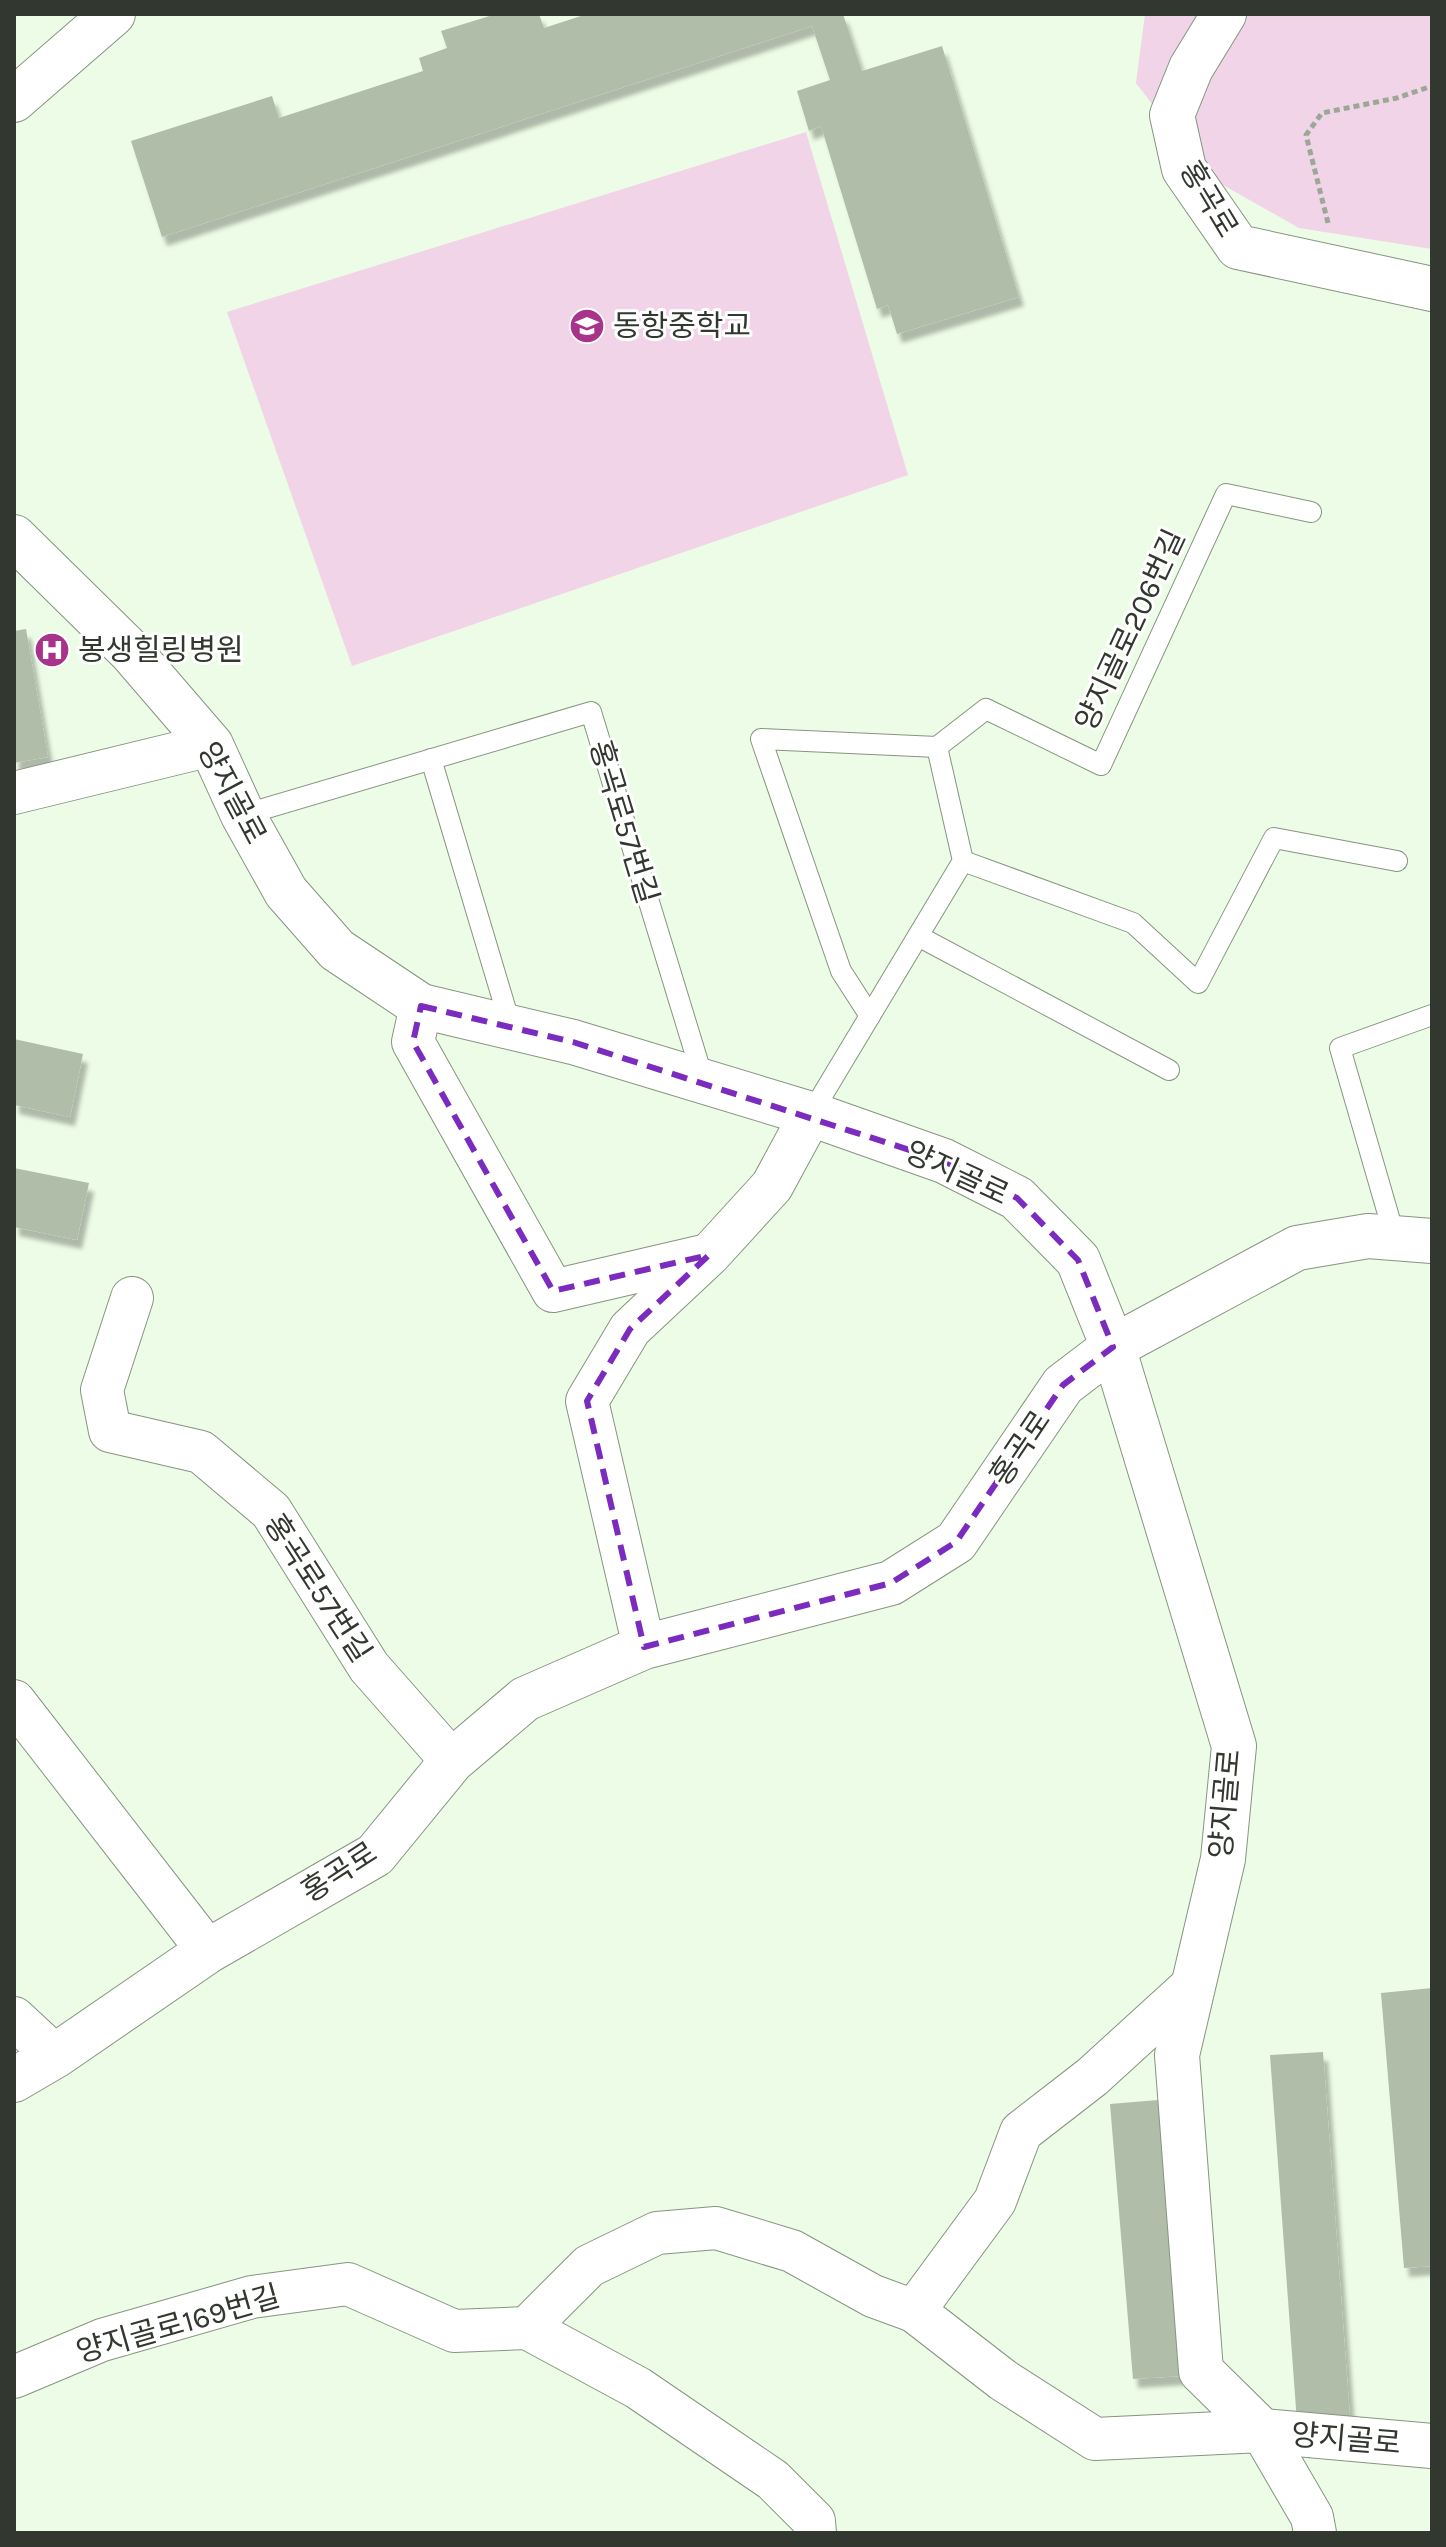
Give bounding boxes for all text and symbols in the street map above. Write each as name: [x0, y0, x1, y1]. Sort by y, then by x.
street label: 홍곡로: [1172, 154, 1246, 244]
school or university icon: 동항중학교: [568, 307, 606, 345]
place label: 동항중학교: [613, 308, 751, 344]
street label: 양지골로206번길: [1068, 524, 1192, 736]
hospital icon: 봉생힐링병원: [33, 631, 71, 669]
place label: 봉생힐링병원: [78, 632, 244, 668]
street label: 양지골로: [190, 736, 274, 850]
street label: 홍곡로57번길: [582, 736, 666, 908]
street label: 양지골로: [899, 1133, 1015, 1213]
street label: 홍곡로: [982, 1404, 1058, 1492]
street label: 홍곡로57번길: [257, 1507, 379, 1669]
street label: 양지골로: [1202, 1747, 1248, 1861]
street label: 홍곡로: [294, 1834, 384, 1910]
street label: 양지골로169번길: [72, 2278, 284, 2370]
street label: 양지골로: [1289, 2416, 1403, 2462]

